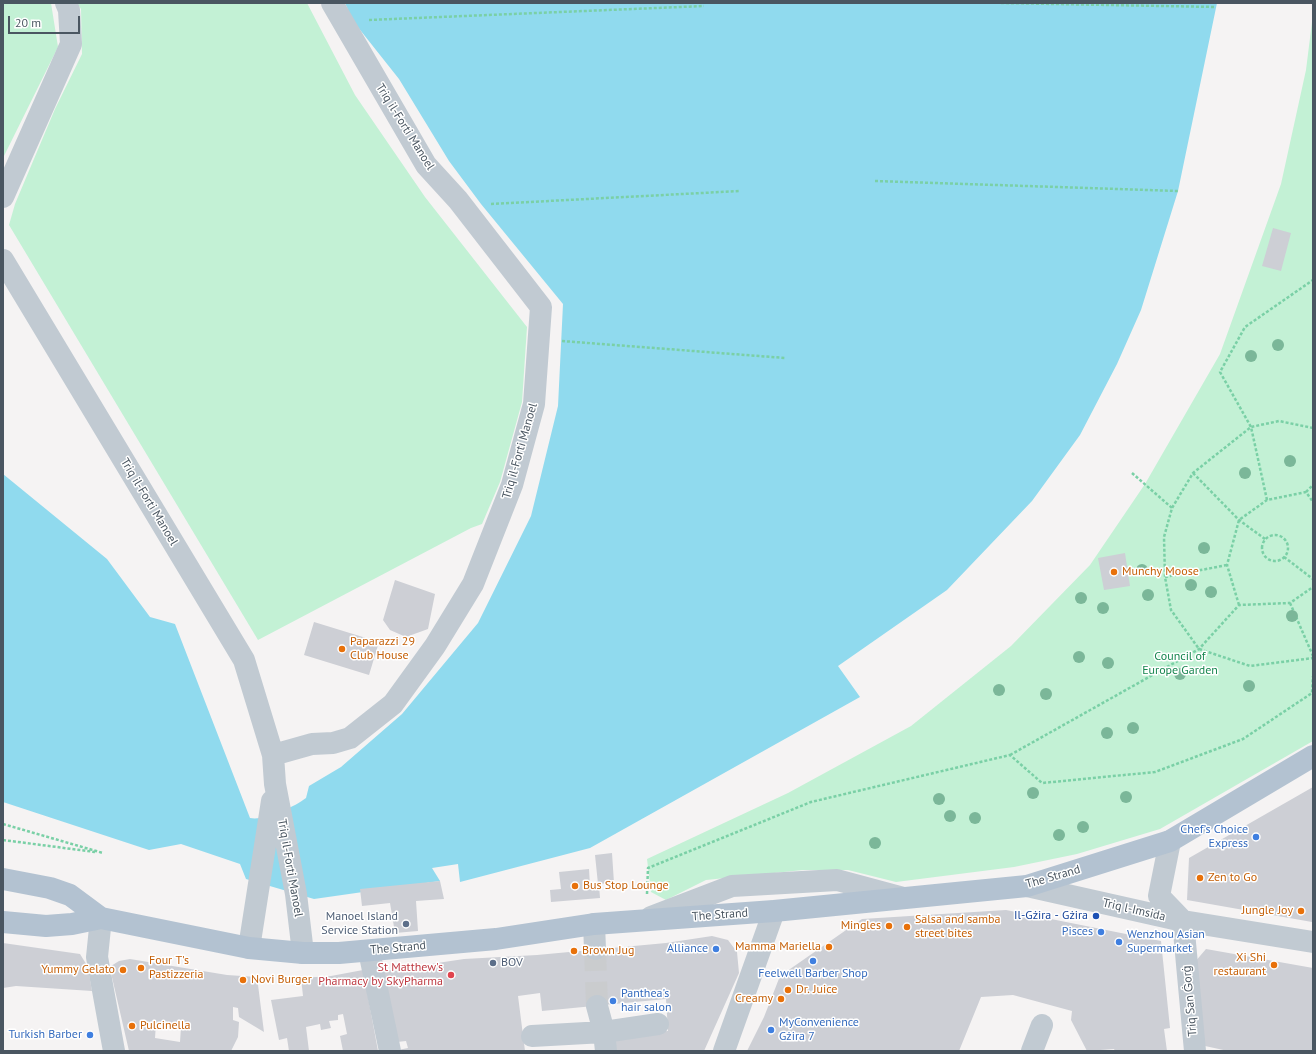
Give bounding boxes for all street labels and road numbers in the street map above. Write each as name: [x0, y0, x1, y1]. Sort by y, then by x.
street label: Triq il-Forti Manoel: [373, 81, 437, 173]
street label: Triq il-Forti Manoel: [499, 401, 541, 501]
street label: Triq il-Forti Manoel: [117, 456, 181, 548]
street label: Triq il-Forti Manoel: [274, 818, 306, 918]
street label: The Strand: [1024, 862, 1082, 892]
street label: Triq l-Imsida: [1101, 896, 1167, 924]
street label: The Strand: [692, 906, 748, 924]
street label: The Strand: [369, 938, 427, 958]
street label: Triq San Ġorġ: [1180, 965, 1200, 1037]

